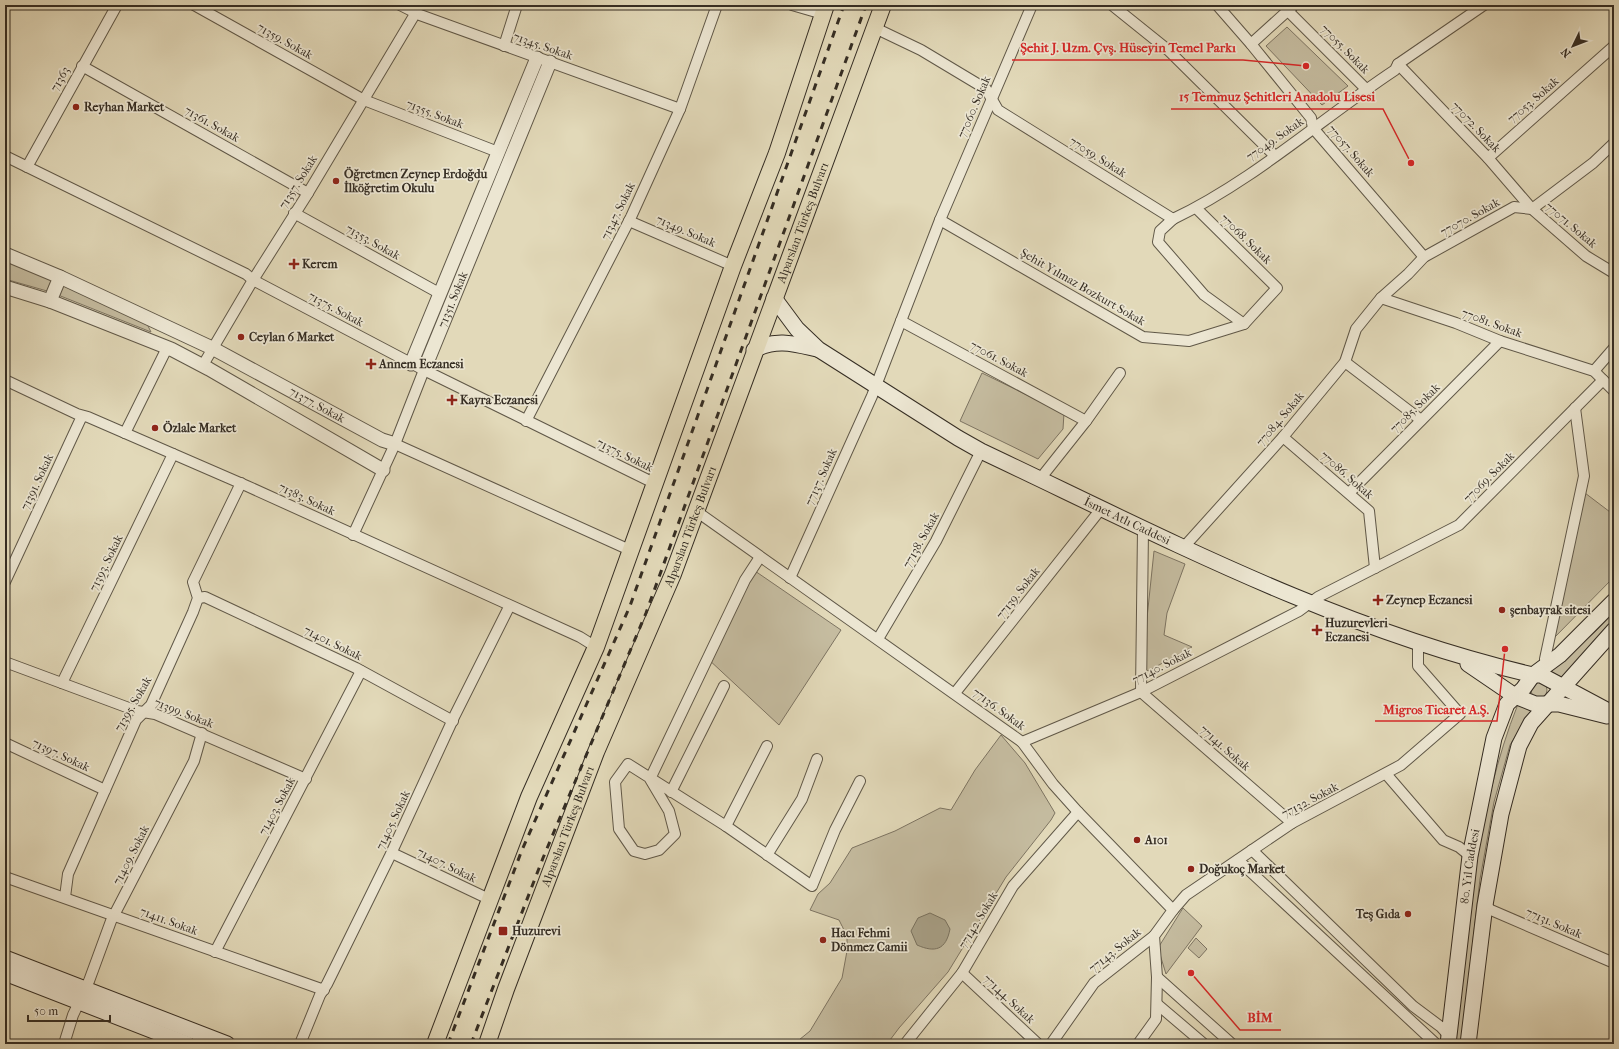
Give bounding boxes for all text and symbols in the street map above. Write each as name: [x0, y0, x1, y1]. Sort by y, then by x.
street label: 71359. Sokak: [255, 20, 316, 62]
street label: 77055. Sokak: [1318, 22, 1373, 77]
north arrow: [1553, 26, 1593, 66]
street label: 71345. Sokak: [511, 29, 575, 63]
callout: Şehit J. Uzm. Çvş. Hüseyin Temel Parkı: [1012, 35, 1243, 60]
text: Şehit J. Uzm. Çvş. Hüseyin Temel Parkı: [1020, 40, 1236, 56]
text: N: [1558, 45, 1574, 60]
street label: 71363: [47, 64, 73, 94]
street label: 77060. Sokak: [955, 73, 994, 140]
street label: 77053. Sokak: [1505, 73, 1562, 126]
callout: 15 Temmuz Şehitleri Anadolu Lisesi: [1171, 84, 1383, 109]
text: 15 Temmuz Şehitleri Anadolu Lisesi: [1179, 89, 1375, 105]
street label: 71355. Sokak: [404, 97, 466, 132]
street label: 77072. Sokak: [1448, 99, 1504, 156]
place label: Reyhan Market: [84, 100, 165, 115]
marker: Reyhan Market: [71, 102, 81, 112]
street label: 71361. Sokak: [182, 103, 243, 145]
street label: 77049. Sokak: [1244, 114, 1307, 164]
street label: 77057. Sokak: [1325, 122, 1378, 180]
street label: 77059. Sokak: [1067, 134, 1130, 180]
street label: 71357. Sokak: [276, 152, 320, 211]
street label: Alparslan Türkeş Bulvarı: [774, 160, 831, 286]
place label: Öğretmen Zeynep Erdoğdu İlköğretim Okulu: [344, 166, 488, 196]
marker: Öğretmen Zeynep Erdoğdu İlköğretim Okulu: [331, 176, 341, 186]
street label: 71347. Sokak: [598, 179, 638, 242]
street label: 77070. Sokak: [1438, 195, 1503, 239]
street label: 77071. Sokak: [1542, 199, 1600, 251]
street label: 77068. Sokak: [1218, 211, 1275, 267]
street label: 71349. Sokak: [654, 212, 719, 250]
street label: 71353. Sokak: [343, 221, 403, 263]
street label: Şehit Yılmaz Bozkurt Sokak: [1018, 245, 1149, 329]
place label: Kerem: [302, 257, 338, 271]
marker: Kerem: [289, 259, 299, 269]
street label: 71351. Sokak: [435, 269, 471, 330]
street label: 71375. Sokak: [306, 289, 367, 330]
street label: 77081. Sokak: [1460, 306, 1525, 341]
place label: Ceylan 6 Market: [249, 330, 335, 345]
marker: Ceylan 6 Market: [236, 332, 246, 342]
street label: 77061. Sokak: [968, 338, 1031, 381]
place label: Annem Eczanesi: [378, 357, 464, 371]
marker: Annem Eczanesi: [366, 359, 376, 369]
street label: 77085. Sokak: [1387, 380, 1443, 436]
street label: 71377. Sokak: [287, 384, 348, 426]
street label: 77084. Sokak: [1253, 388, 1307, 449]
place label: Kayra Eczanesi: [460, 393, 539, 408]
marker: Kayra Eczanesi: [447, 395, 457, 405]
place label: Özlale Market: [163, 420, 237, 435]
marker: Özlale Market: [150, 423, 160, 433]
street label: 71375. Sokak: [595, 435, 656, 475]
street label: 77137. Sokak: [802, 445, 840, 508]
street label: 77086. Sokak: [1318, 448, 1377, 502]
street label: 77069. Sokak: [1461, 448, 1518, 505]
street label: 71391. Sokak: [18, 451, 56, 512]
street label: Alparslan Türkeş Bulvarı: [661, 464, 719, 590]
street label: 71383. Sokak: [276, 480, 338, 519]
street label: İsmet Atlı Caddesi: [1082, 493, 1173, 548]
street label: 77138. Sokak: [900, 509, 942, 570]
street label: 71393. Sokak: [86, 532, 126, 594]
street label: 77139. Sokak: [993, 564, 1043, 622]
place label: Zeynep Eczanesi: [1386, 593, 1473, 608]
marker: Zeynep Eczanesi: [1373, 595, 1383, 605]
place label: şenbayrak sitesi: [1510, 603, 1591, 618]
marker: şenbayrak sitesi: [1497, 605, 1507, 615]
place label: Huzurevleri Eczanesi: [1325, 616, 1388, 644]
street label: 71401. Sokak: [302, 623, 365, 663]
marker: Huzurevleri Eczanesi: [1312, 625, 1322, 635]
street label: 77140. Sokak: [1130, 645, 1195, 687]
street label: 71395. Sokak: [112, 673, 155, 734]
street label: 77136. Sokak: [970, 685, 1029, 733]
street label: 71399. Sokak: [152, 695, 216, 731]
callout: Migros Ticaret A.Ş.: [1375, 696, 1497, 721]
text: Migros Ticaret A.Ş.: [1382, 702, 1489, 718]
street label: 77141. Sokak: [1197, 722, 1254, 774]
street label: 71397. Sokak: [30, 736, 93, 775]
street label: Alparslan Türkeş Bulvarı: [538, 764, 597, 890]
street label: 71403. Sokak: [256, 774, 299, 837]
street label: 77132. Sokak: [1279, 779, 1341, 821]
street label: 71405. Sokak: [373, 787, 413, 852]
street label: 71409. Sokak: [110, 822, 152, 887]
street label: 80. Yıl Caddesi: [1457, 827, 1482, 905]
place label: A101: [1144, 833, 1168, 847]
marker: A101: [1132, 835, 1142, 845]
street label: 71407. Sokak: [415, 845, 480, 886]
place label: Doğukoç Market: [1199, 862, 1286, 877]
marker: Doğukoç Market: [1186, 864, 1196, 874]
street label: 77142. Sokak: [955, 888, 1001, 951]
street label: 71411. Sokak: [138, 904, 201, 938]
street label: 77131. Sokak: [1524, 905, 1585, 941]
place label: Teş Gıda: [1355, 907, 1400, 922]
marker: Teş Gıda: [1403, 909, 1413, 919]
place label: Huzurevi: [512, 924, 561, 938]
street label: 77143. Sokak: [1086, 924, 1144, 975]
marker: Huzurevi: [497, 925, 509, 937]
place label: Hacı Fehmi Dönmez Camii: [831, 926, 908, 954]
marker: Hacı Fehmi Dönmez Camii: [818, 935, 828, 945]
street label: 77144. Sokak: [980, 972, 1038, 1027]
scale bar: [28, 997, 110, 1023]
text: 50 m: [34, 1004, 58, 1018]
callout: BİM: [1240, 1005, 1281, 1030]
text: BİM: [1247, 1010, 1273, 1025]

